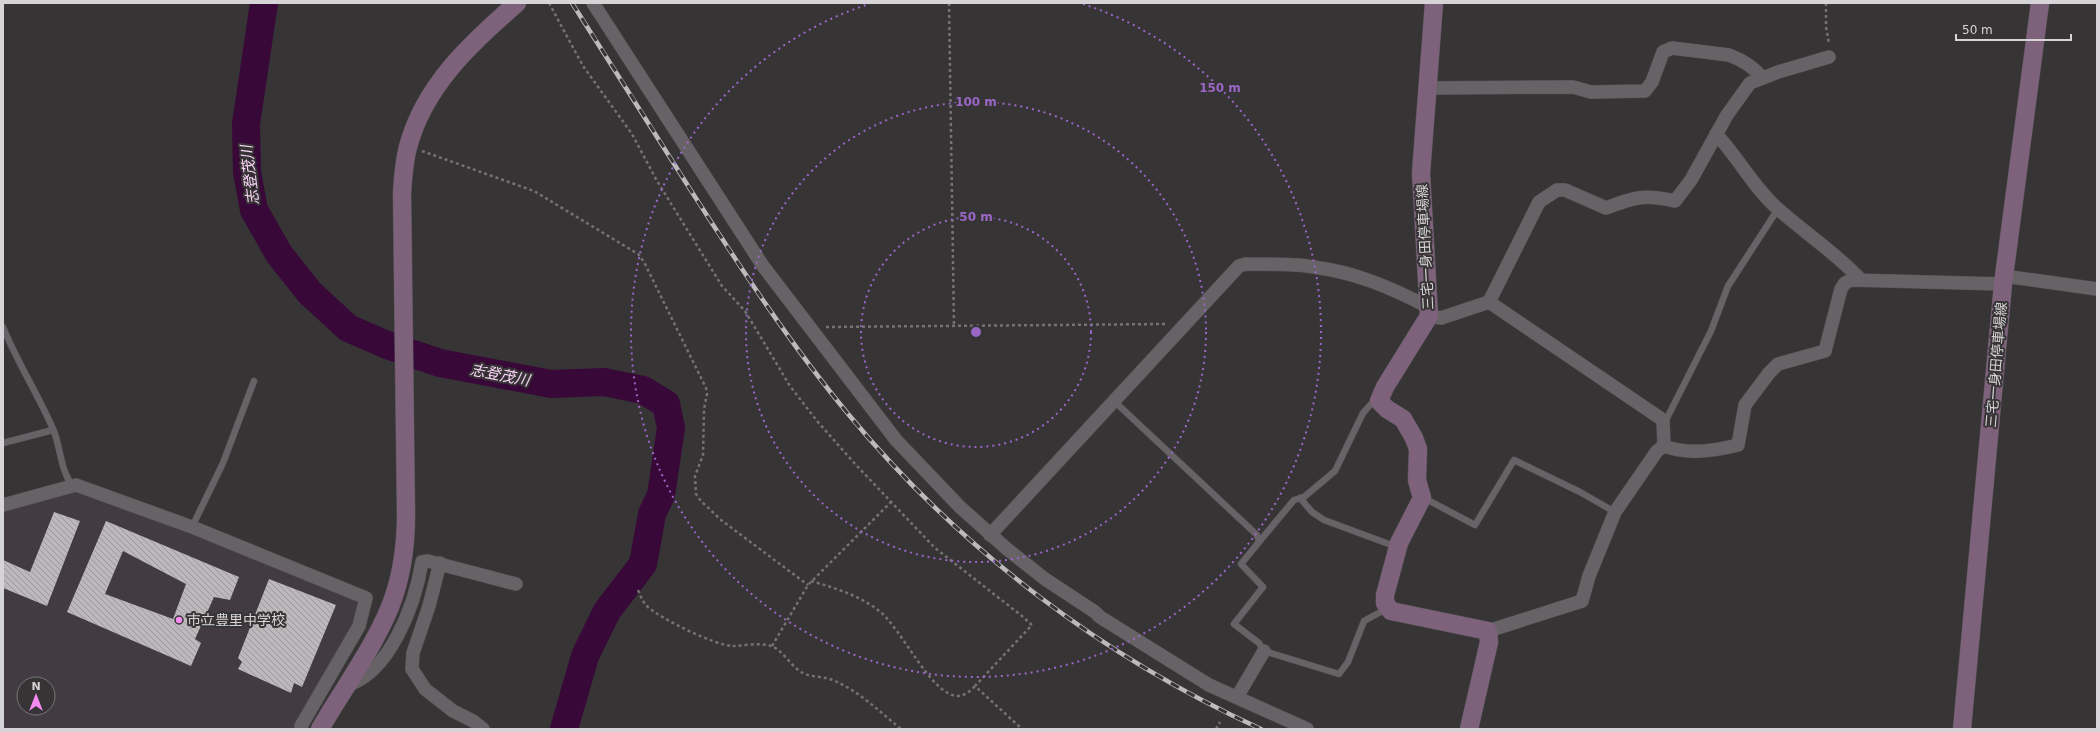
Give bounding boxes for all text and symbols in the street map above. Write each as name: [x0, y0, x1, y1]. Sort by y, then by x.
scale bar: [1956, 16, 2071, 42]
text: 50 m: [1962, 23, 1993, 37]
text: 150 m: [1199, 81, 1241, 95]
text: 100 m: [955, 95, 997, 109]
water label: 志登茂川: [237, 142, 263, 206]
street label: 三宅一身田停車場線: [1414, 184, 1436, 310]
text: 50 m: [959, 210, 993, 224]
street label: 三宅一身田停車場線: [1983, 302, 2009, 428]
centre of rings: [969, 325, 983, 339]
water label: 志登茂川: [469, 360, 533, 390]
place label: 市立豊里中学校: [187, 612, 285, 628]
marker: 市立豊里中学校: [174, 615, 184, 625]
north arrow: [16, 676, 56, 716]
text: N: [31, 680, 41, 693]

